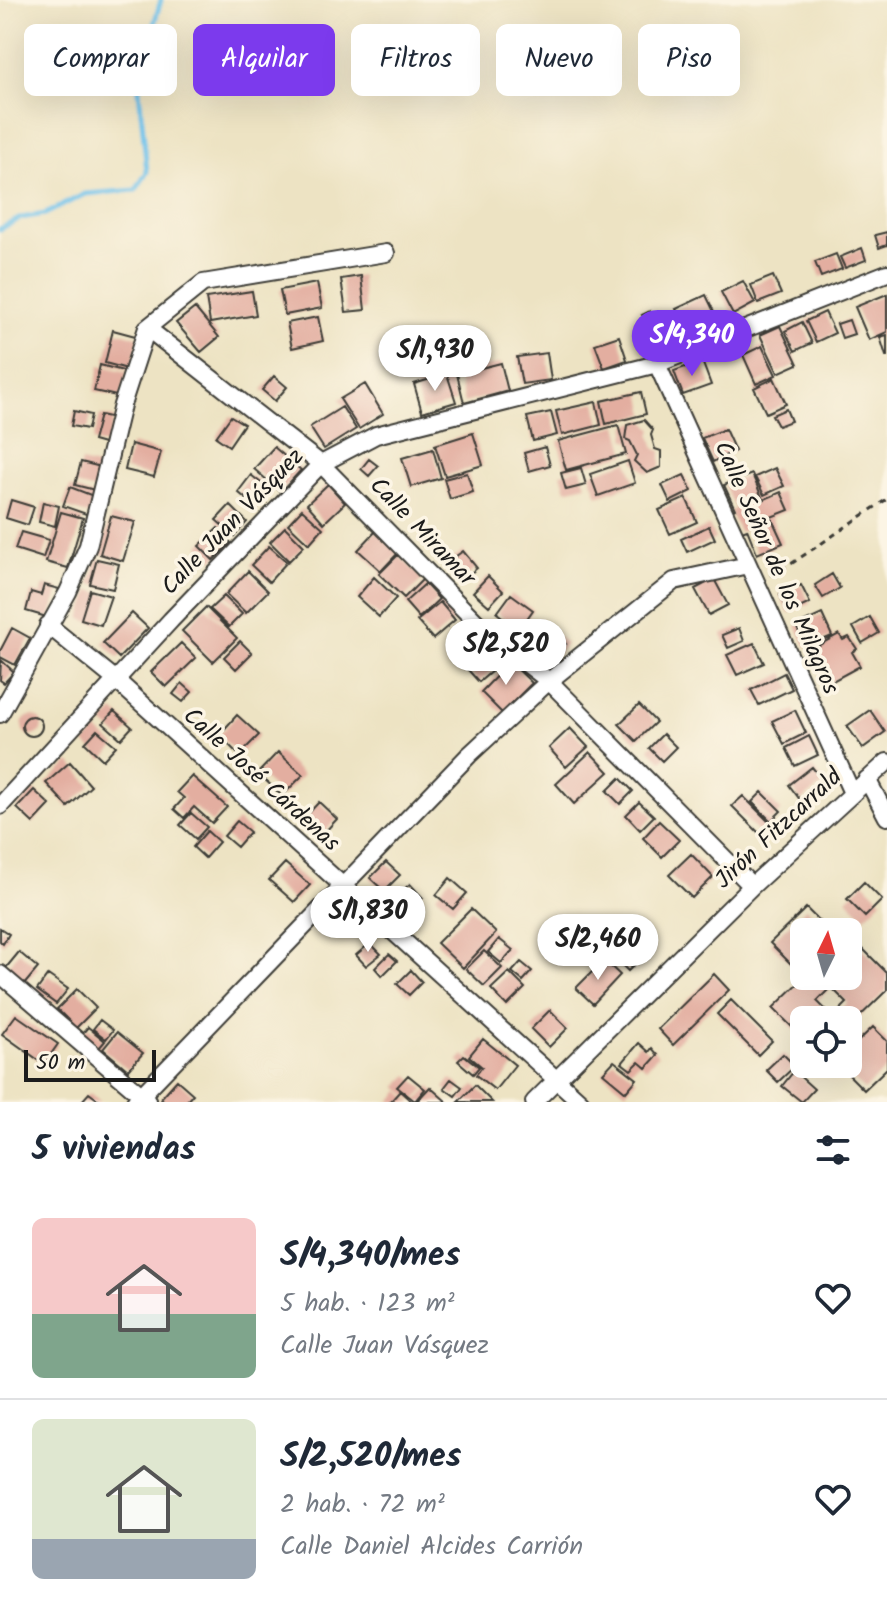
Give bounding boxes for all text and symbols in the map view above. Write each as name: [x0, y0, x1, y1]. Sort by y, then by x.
chip: Comprar: [24, 24, 177, 96]
chip: Alquilar: [193, 24, 335, 96]
chip: Filtros: [351, 24, 480, 96]
chip: Nuevo: [496, 24, 622, 96]
chip: Piso: [638, 24, 740, 96]
pin: S/4,340: [618, 310, 766, 378]
text: S/4,340: [650, 315, 734, 357]
pin: S/1,930: [361, 325, 509, 393]
text: S/1,930: [396, 330, 474, 372]
street label: Calle Señor de los Milagros: [703, 435, 849, 701]
street label: Calle Juan Vásquez: [152, 439, 314, 605]
street label: Calle Miramar: [359, 468, 486, 597]
pin: S/2,520: [432, 619, 580, 687]
text: S/2,520: [463, 624, 549, 666]
street label: Calle José Cárdenas: [173, 698, 349, 862]
street label: Jirón Fitzcarrald: [706, 758, 853, 899]
pin: S/1,830: [294, 886, 442, 954]
text: S/1,830: [328, 891, 408, 933]
pin: S/2,460: [524, 914, 672, 982]
north arrow: [790, 918, 862, 990]
map controls: [790, 918, 862, 1078]
text: S/2,460: [555, 919, 641, 961]
button: locate: [790, 1006, 862, 1078]
scale bar: [24, 1046, 156, 1082]
text: 50 m: [36, 1046, 85, 1081]
text: 5 viviendas: [32, 1123, 196, 1177]
icon: filters: [811, 1128, 855, 1172]
text: S/4,340/mes: [280, 1229, 460, 1283]
icon: home: [96, 1250, 192, 1346]
icon: heart: [811, 1276, 855, 1320]
text: 5 hab. · 123 m²: [280, 1283, 455, 1325]
text: Calle Juan Vásquez: [280, 1325, 489, 1367]
text: S/2,520/mes: [280, 1430, 461, 1484]
icon: home: [96, 1451, 192, 1547]
icon: heart: [811, 1477, 855, 1521]
text: 2 hab. · 72 m²: [280, 1484, 445, 1526]
text: Calle Daniel Alcides Carrión: [280, 1526, 583, 1568]

